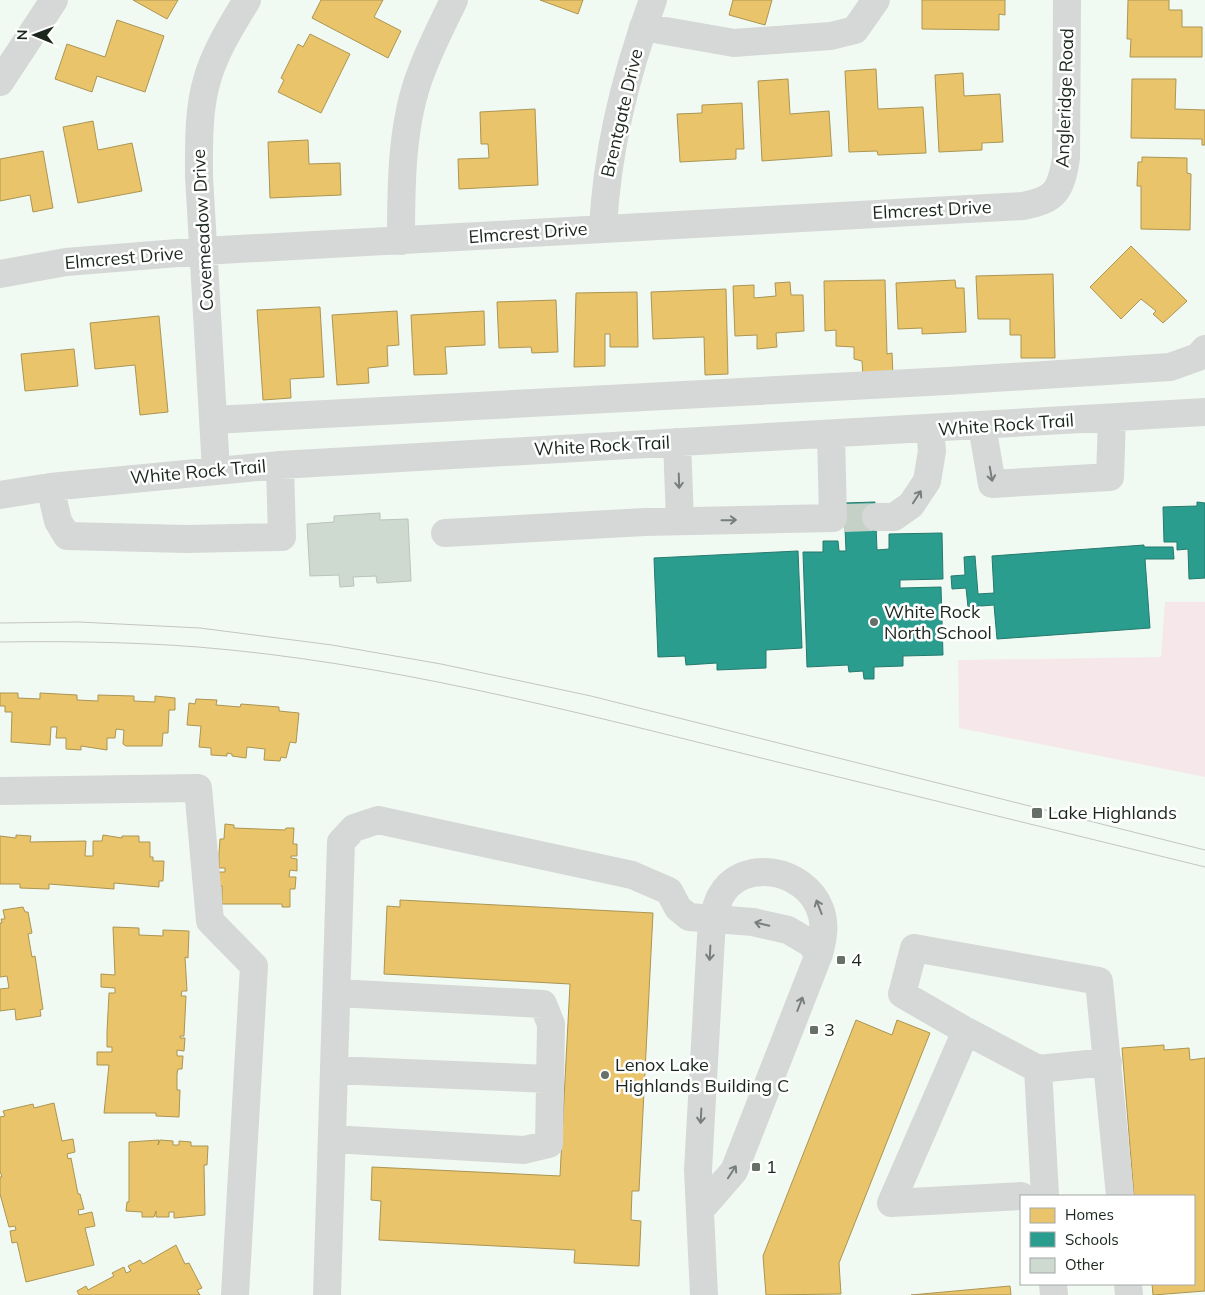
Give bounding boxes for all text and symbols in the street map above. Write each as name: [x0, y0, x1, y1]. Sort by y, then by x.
north arrow: [10, 10, 60, 60]
street label: Angleridge Road: [1051, 28, 1078, 168]
text: N: [13, 29, 31, 40]
street label: Brentgate Drive: [596, 46, 647, 179]
street label: Covemeadow Drive: [187, 148, 218, 312]
street label: Elmcrest Drive: [872, 195, 992, 224]
street label: Elmcrest Drive: [468, 217, 588, 248]
street label: Elmcrest Drive: [64, 241, 184, 274]
street label: White Rock Trail: [937, 408, 1075, 441]
street label: White Rock Trail: [533, 430, 671, 461]
street label: White Rock Trail: [129, 454, 267, 489]
one-way arrow: [986, 466, 996, 482]
one-way arrow: [674, 473, 683, 489]
one-way arrow: [912, 490, 922, 504]
one-way arrow: [720, 515, 737, 525]
place label: White Rock North School: [884, 600, 992, 644]
marker: White Rock North School: [868, 616, 880, 628]
place label: Lake Highlands: [1048, 801, 1177, 824]
marker: Lake Highlands: [1030, 806, 1044, 820]
one-way arrow: [814, 900, 823, 915]
one-way arrow: [755, 919, 771, 928]
one-way arrow: [706, 945, 715, 961]
place label: 4: [851, 948, 862, 971]
marker: 4: [835, 954, 847, 966]
one-way arrow: [796, 997, 805, 1012]
place label: 3: [824, 1018, 835, 1041]
marker: 3: [808, 1024, 820, 1036]
place label: Lenox Lake Highlands Building C: [615, 1053, 789, 1097]
marker: Lenox Lake Highlands Building C: [599, 1069, 611, 1081]
one-way arrow: [697, 1107, 706, 1123]
place label: 1: [766, 1155, 777, 1178]
marker: 1: [750, 1161, 762, 1173]
one-way arrow: [728, 1165, 738, 1179]
legend: [1020, 1195, 1195, 1285]
text: Homes: [1065, 1205, 1114, 1224]
text: Schools: [1065, 1230, 1119, 1249]
text: Other: [1065, 1255, 1105, 1274]

